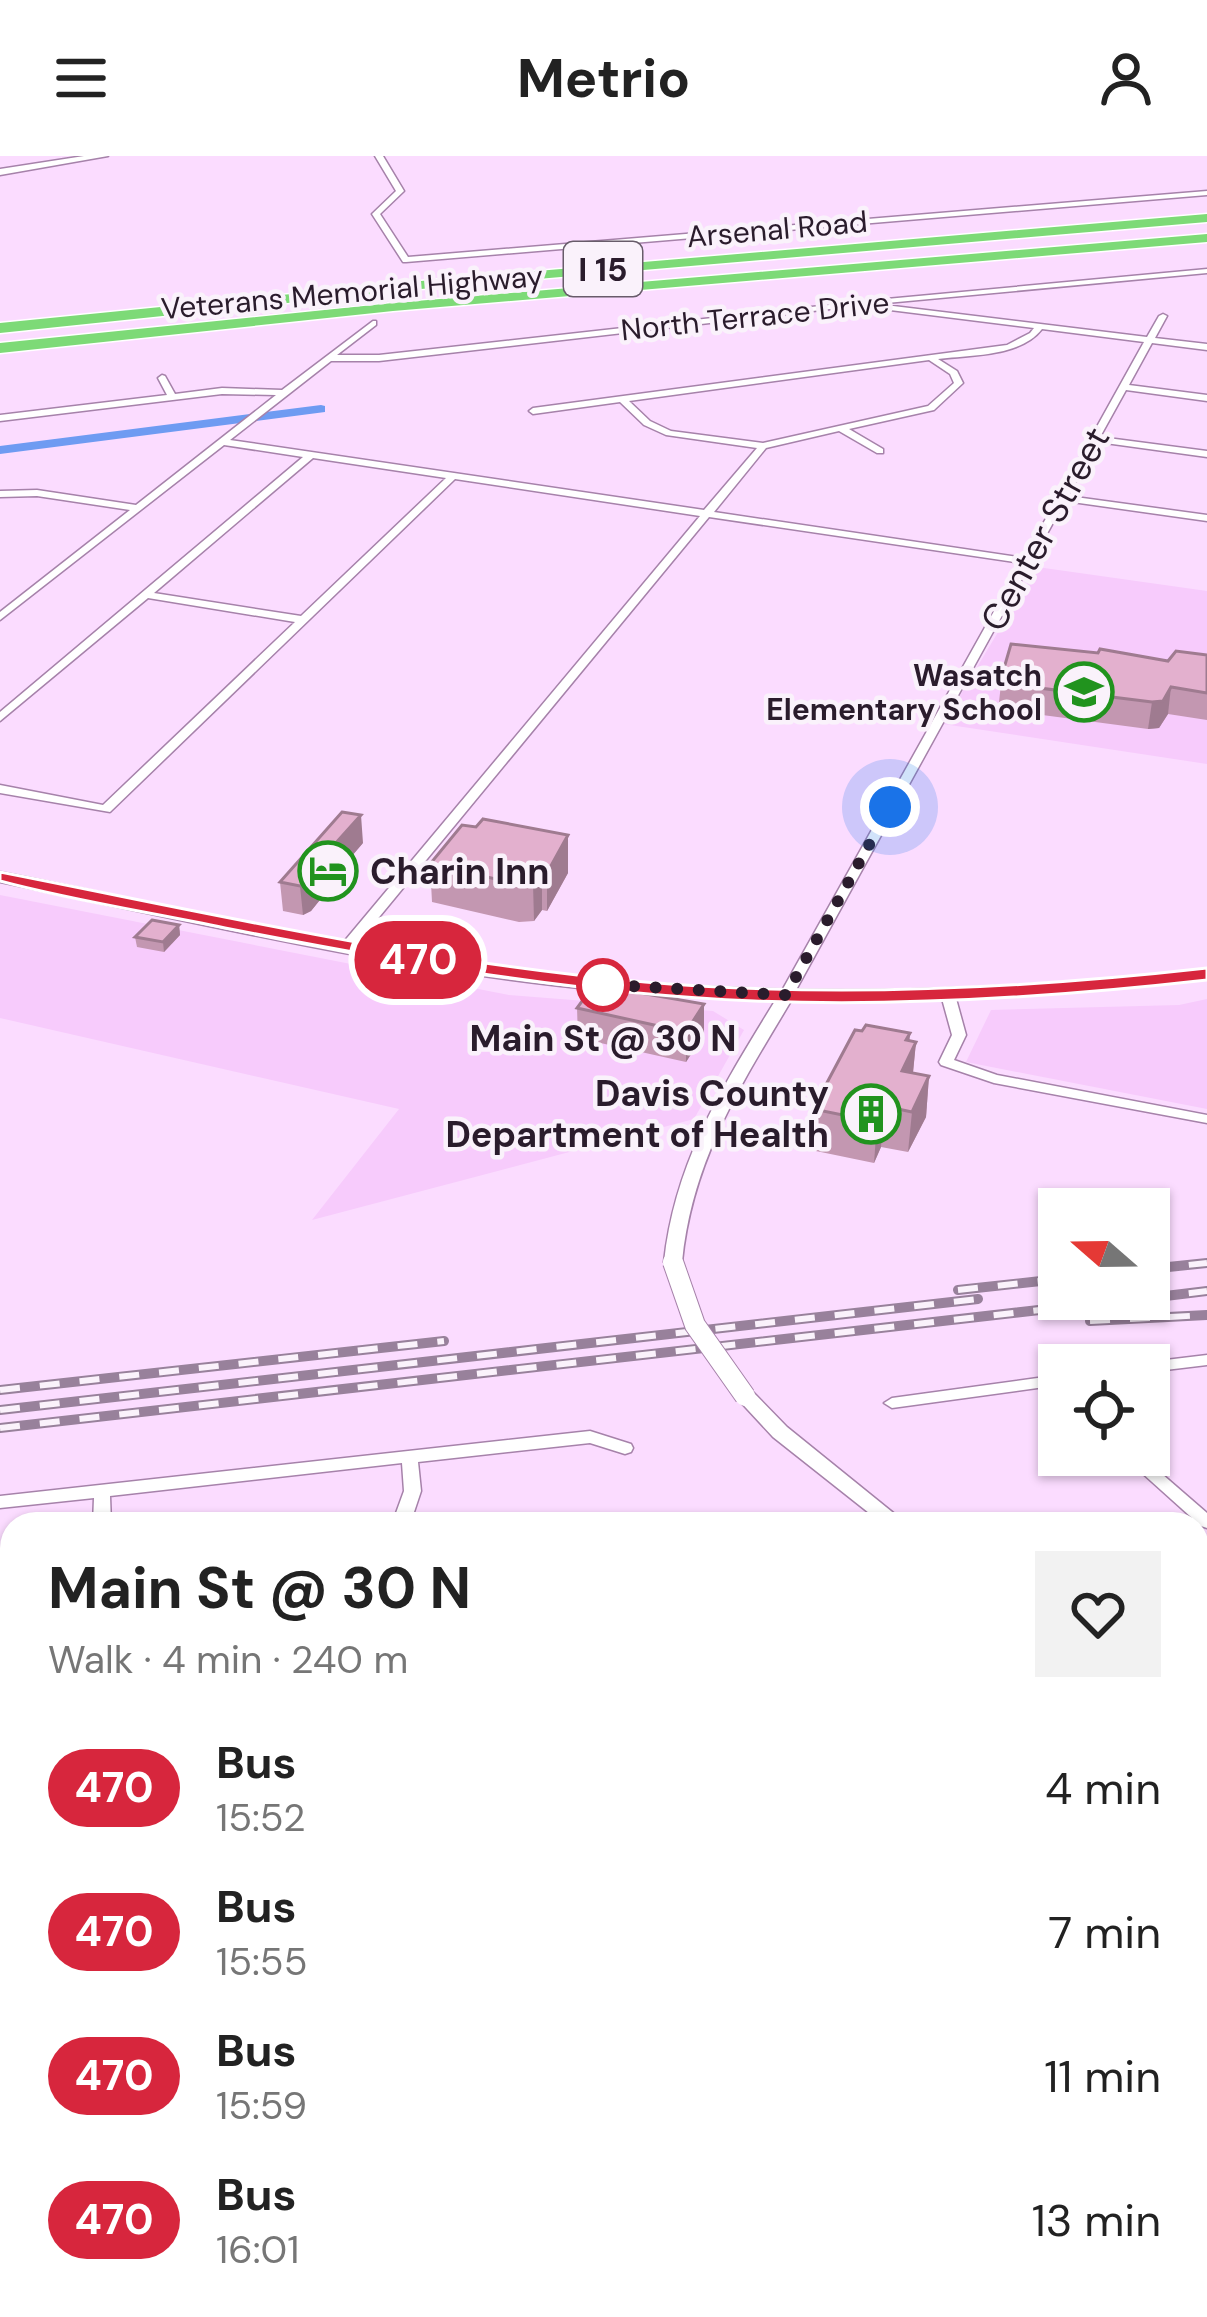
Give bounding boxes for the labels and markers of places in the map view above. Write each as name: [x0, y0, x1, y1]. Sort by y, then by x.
place label: Wasatch Elementary School: [766, 656, 1042, 729]
school or university icon: Wasatch Elementary School: [1053, 661, 1115, 723]
hotel icon: Charin Inn: [297, 840, 359, 902]
place label: Charin Inn: [370, 848, 549, 895]
marker: Main St @ 30 N: [578, 960, 628, 1010]
place label: Main St @ 30 N: [469, 1015, 737, 1062]
place label: Davis County Department of Health: [445, 1070, 829, 1158]
building icon: Davis County Department of Health: [840, 1083, 902, 1145]

